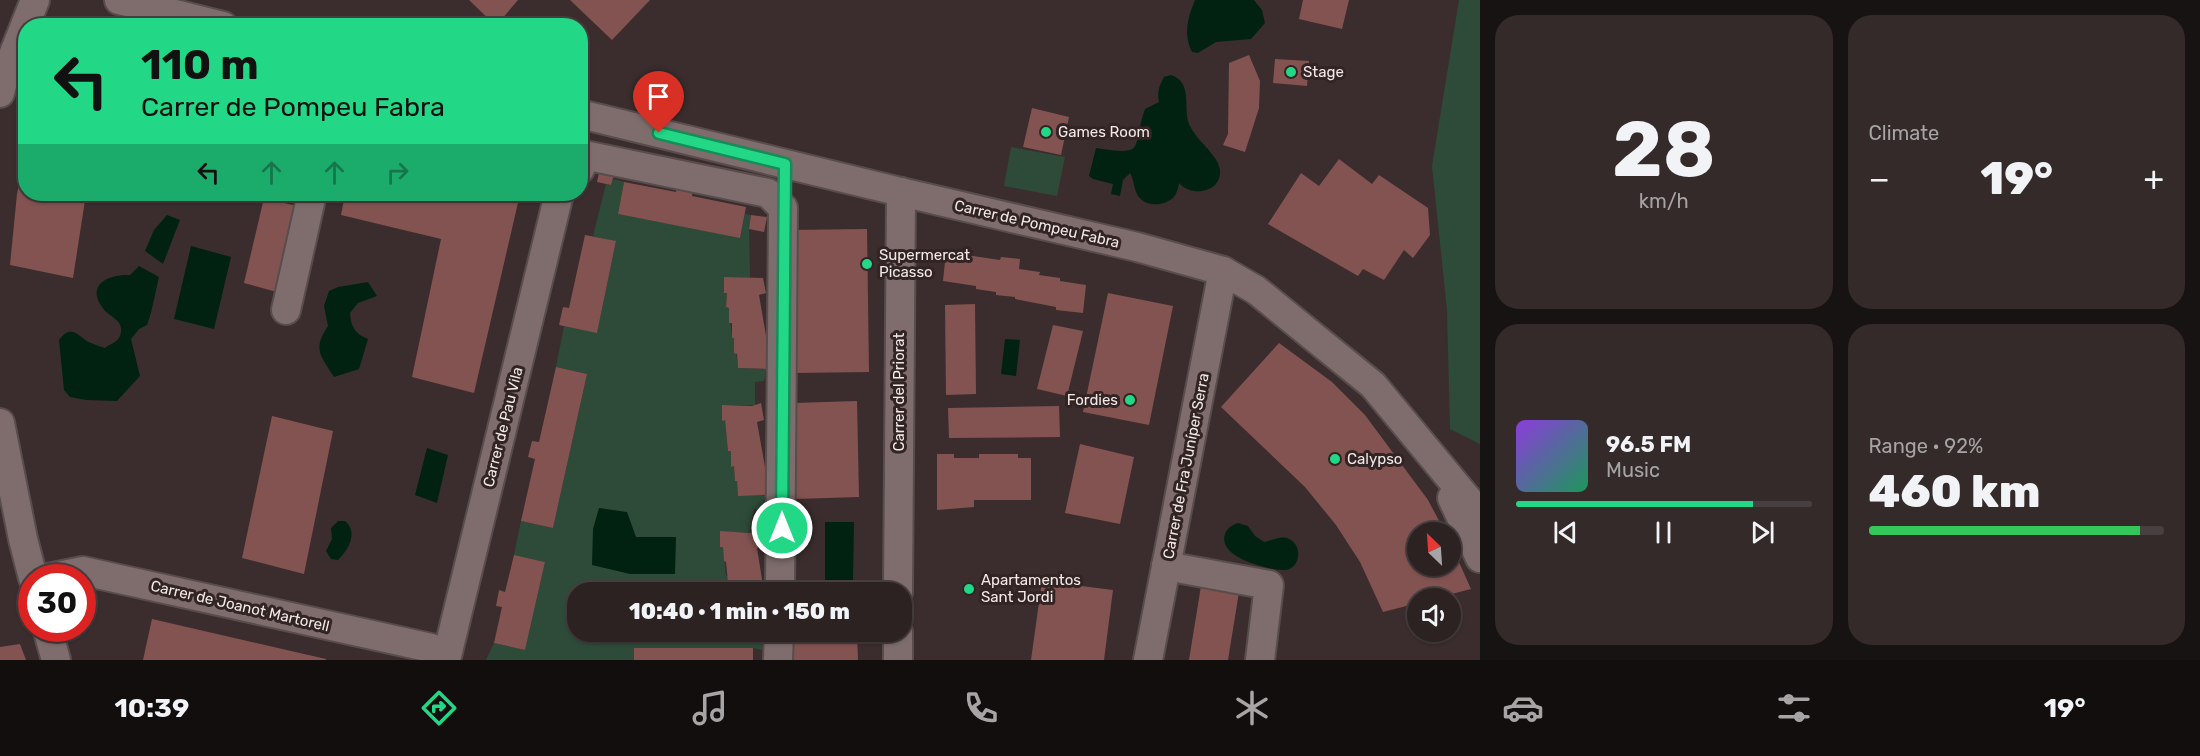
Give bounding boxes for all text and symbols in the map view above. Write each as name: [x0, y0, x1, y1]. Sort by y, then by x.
text: 110 m: [141, 40, 259, 90]
icon: left: [42, 42, 120, 120]
place label: Stage: [1303, 63, 1344, 81]
marker: Stage: [1284, 65, 1298, 79]
pin: [633, 71, 684, 133]
icon: arrive: [642, 80, 675, 113]
text: Carrer de Pompeu Fabra: [141, 91, 445, 123]
text: 28: [1612, 103, 1716, 196]
text: Climate: [1869, 121, 1939, 145]
place label: Games Room: [1058, 123, 1150, 141]
marker: Games Room: [1039, 125, 1053, 139]
text: 19°: [1980, 152, 2053, 205]
icon: left: [192, 156, 225, 189]
icon: ahead: [255, 156, 288, 189]
icon: ahead: [318, 156, 351, 189]
icon: right: [381, 156, 414, 189]
text: −: [1869, 159, 1890, 198]
text: +: [2143, 159, 2164, 198]
text: km/h: [1639, 189, 1689, 213]
street label: Carrer de Pompeu Fabra: [953, 196, 1121, 252]
place label: Supermercat Picasso: [879, 246, 970, 281]
marker: Supermercat Picasso: [860, 257, 874, 271]
street label: Carrer del Priorat: [890, 332, 908, 451]
street label: Carrer de Pau Vila: [479, 365, 527, 489]
street label: Carrer de Fra Juníper Serra: [1159, 372, 1213, 560]
place label: Fordies: [1067, 391, 1118, 409]
marker: Fordies: [1123, 393, 1137, 407]
text: 96.5 FM: [1606, 431, 1691, 458]
text: Range · 92%: [1869, 434, 1983, 458]
place label: Calypso: [1347, 450, 1402, 468]
marker: Calypso: [1328, 452, 1342, 466]
text: Music: [1606, 458, 1660, 482]
text: 460 km: [1869, 465, 2040, 518]
position arrow: [750, 496, 814, 560]
icon: previous: [1549, 516, 1582, 549]
icon: pause: [1647, 516, 1680, 549]
icon: next: [1746, 516, 1779, 549]
north arrow: [1407, 522, 1461, 576]
map controls: [1407, 522, 1461, 642]
speed limit sign: 30: [18, 564, 96, 642]
place label: Apartamentos Sant Jordi: [981, 571, 1081, 606]
street label: Carrer de Joanot Martorell: [149, 577, 331, 635]
marker: Apartamentos Sant Jordi: [962, 582, 976, 596]
button: sound: [1407, 588, 1461, 642]
text: 10:40 · 1 min · 150 m: [629, 598, 850, 625]
icon: directions: [418, 687, 460, 729]
icon: music: [689, 687, 731, 729]
icon: phone: [960, 687, 1002, 729]
icon: climate: [1231, 687, 1273, 729]
icon: car: [1502, 687, 1544, 729]
icon: filters: [1773, 687, 1815, 729]
text: 10:39: [114, 692, 189, 724]
text: 19°: [2044, 692, 2086, 724]

